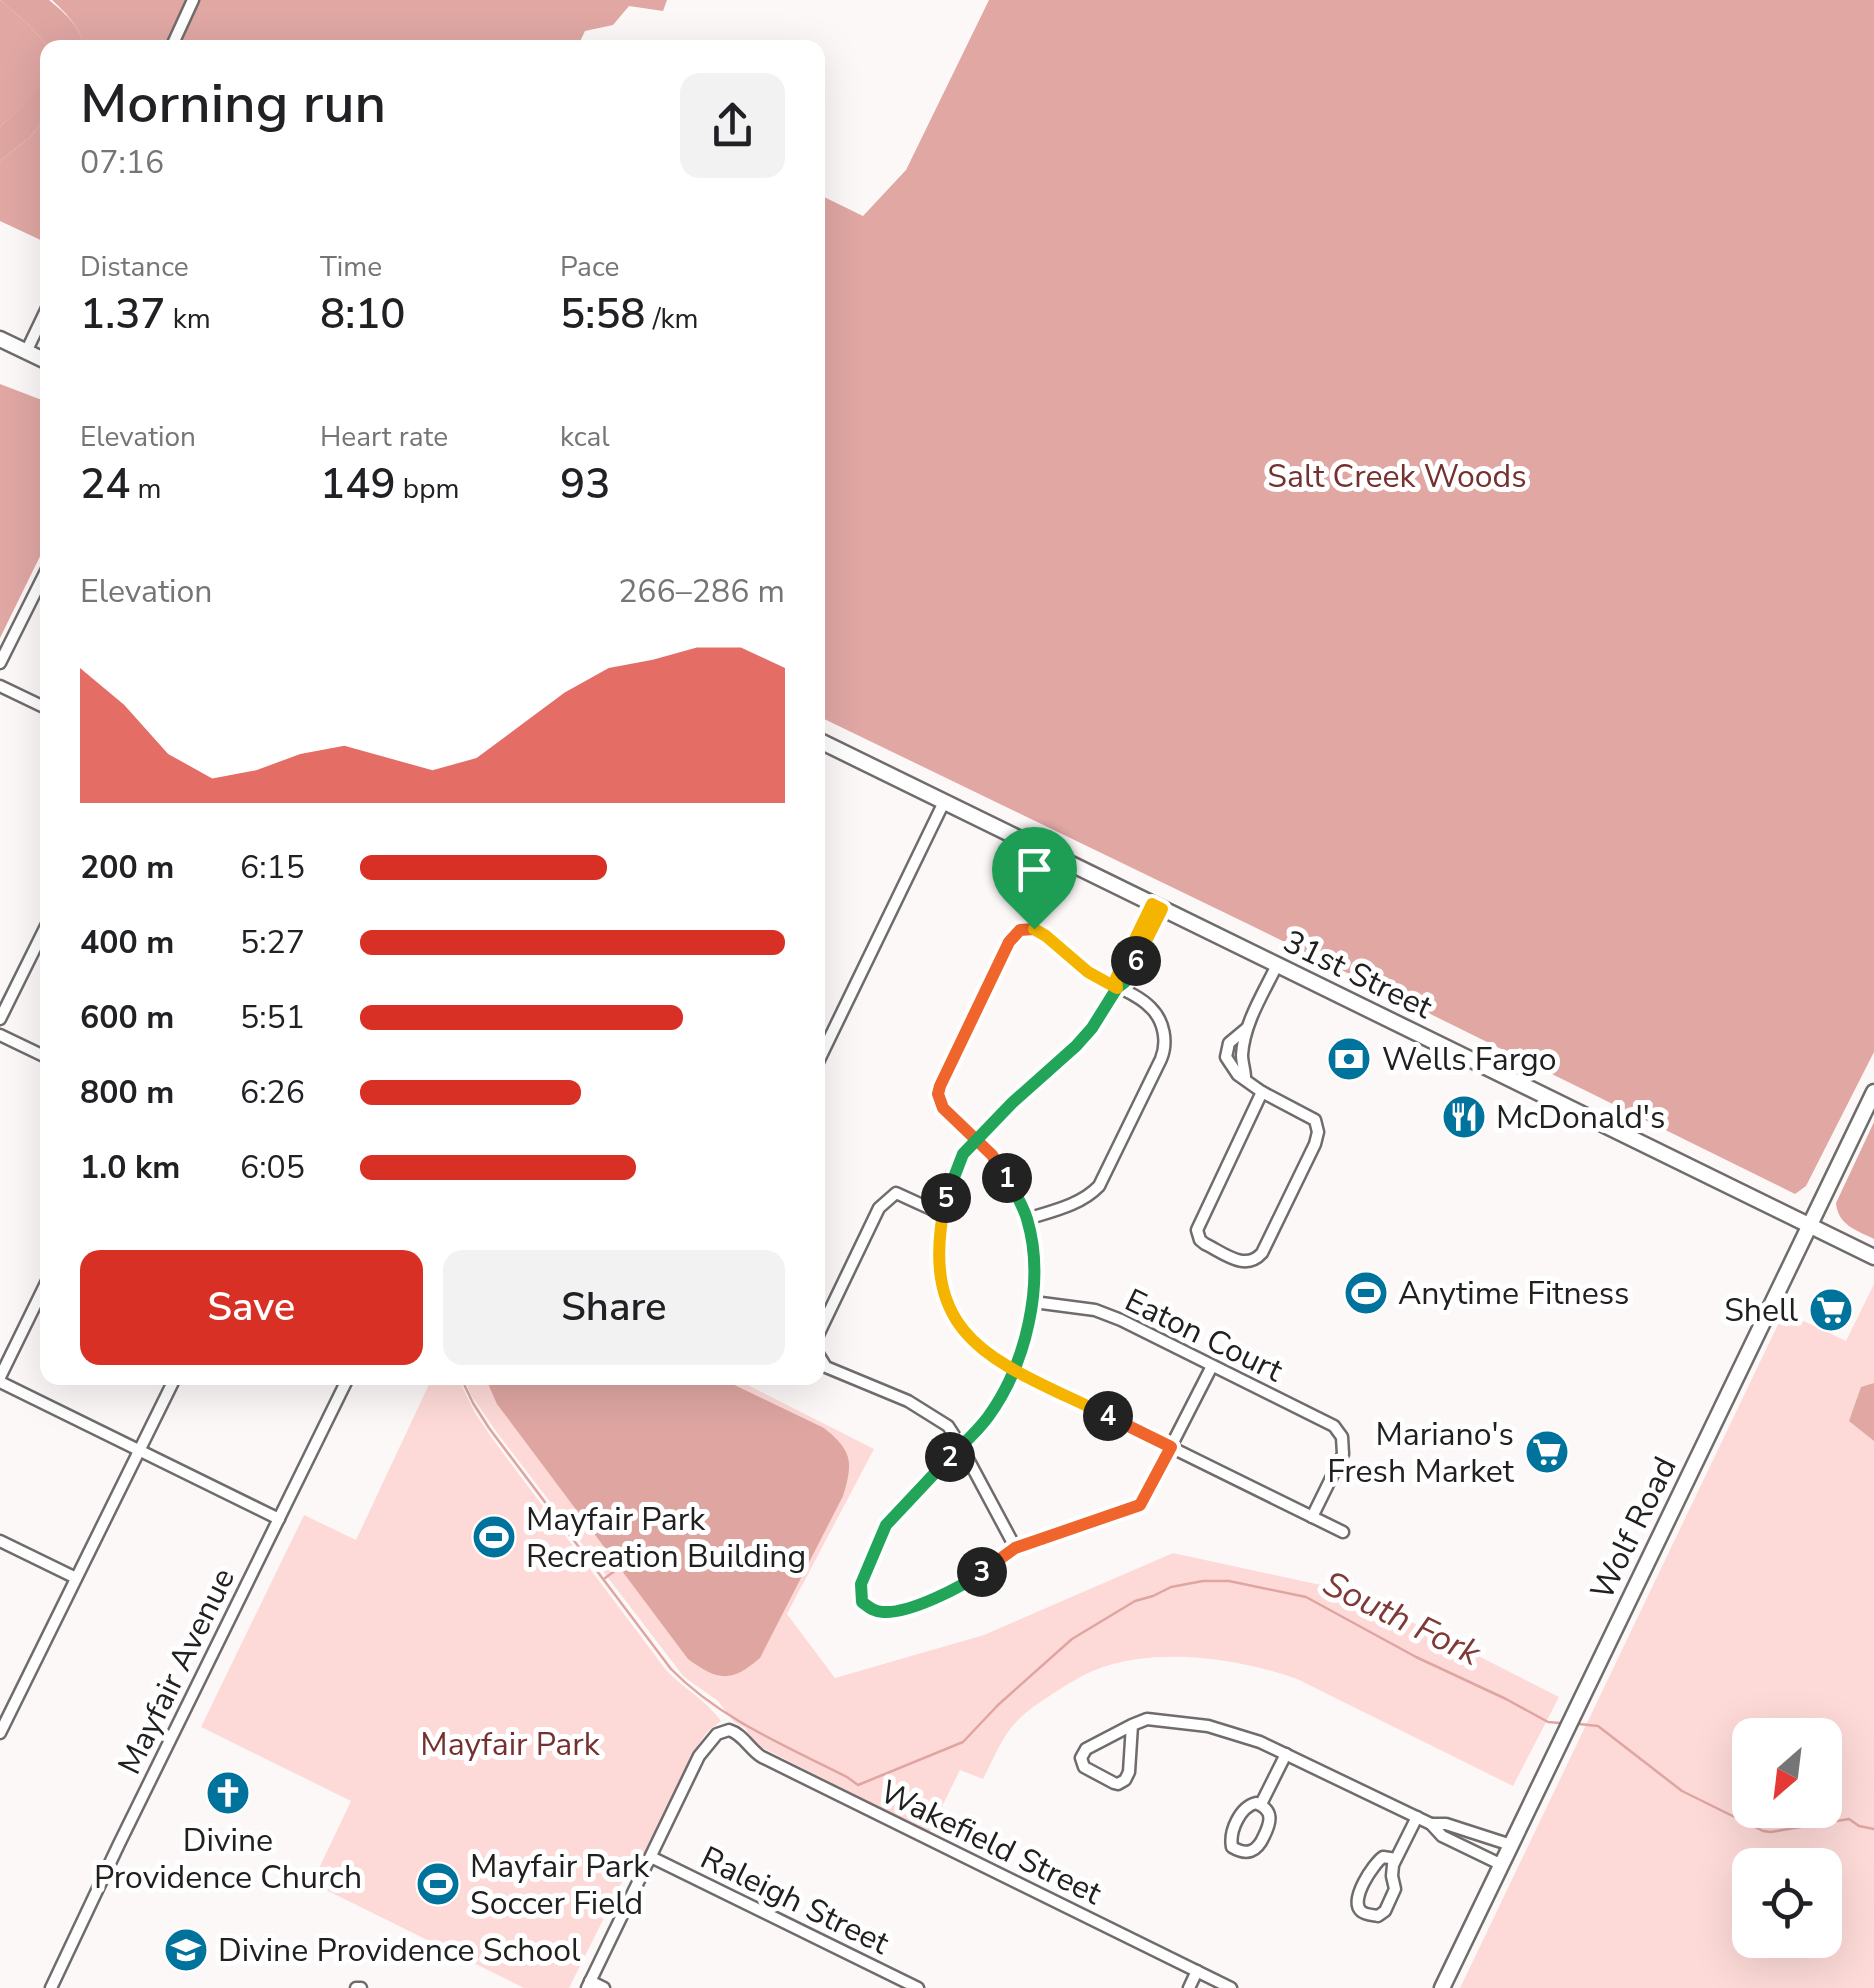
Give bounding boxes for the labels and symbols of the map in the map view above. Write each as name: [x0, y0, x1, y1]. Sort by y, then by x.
park label: Salt Creek Woods: [1267, 455, 1527, 498]
pin: [992, 827, 1077, 930]
street label: 31st Street: [1276, 920, 1440, 1029]
pin: 6: [1111, 936, 1161, 986]
bank icon: Wells Fargo: [1326, 1036, 1372, 1082]
place label: Wells Fargo: [1382, 1038, 1556, 1081]
restaurant icon: McDonald's: [1441, 1094, 1487, 1140]
place label: McDonald's: [1496, 1096, 1665, 1139]
pin: 1: [982, 1153, 1032, 1203]
pin: 5: [921, 1173, 971, 1223]
sports icon: Anytime Fitness: [1343, 1270, 1389, 1316]
place label: Anytime Fitness: [1398, 1272, 1630, 1315]
street label: Eaton Court: [1118, 1279, 1290, 1392]
supermarket icon: Shell: [1808, 1287, 1854, 1333]
place label: Shell: [1724, 1289, 1799, 1332]
pin: 4: [1083, 1391, 1133, 1441]
place label: Mariano's Fresh Market: [1327, 1413, 1515, 1493]
supermarket icon: Mariano's Fresh Market: [1524, 1429, 1570, 1475]
pin: 2: [925, 1432, 975, 1482]
street label: Wolf Road: [1580, 1450, 1686, 1607]
place label: Mayfair Park Recreation Building: [526, 1498, 806, 1578]
sports icon: Mayfair Park Recreation Building: [471, 1514, 517, 1560]
pin: 3: [957, 1547, 1007, 1597]
water label: South Fork: [1315, 1560, 1490, 1677]
street label: Mayfair Avenue: [108, 1561, 245, 1781]
north arrow: [1732, 1718, 1842, 1828]
park label: Mayfair Park: [420, 1723, 601, 1766]
church icon: Divine Providence Church: [205, 1770, 251, 1816]
street label: Wakefield Street: [873, 1770, 1109, 1915]
place label: Divine Providence Church: [94, 1819, 362, 1899]
street label: Raleigh Street: [693, 1836, 897, 1965]
place label: Mayfair Park Soccer Field: [470, 1845, 650, 1925]
sports icon: Mayfair Park Soccer Field: [415, 1861, 461, 1907]
school or university icon: Divine Providence School: [163, 1927, 209, 1973]
place label: Divine Providence School: [218, 1929, 581, 1972]

